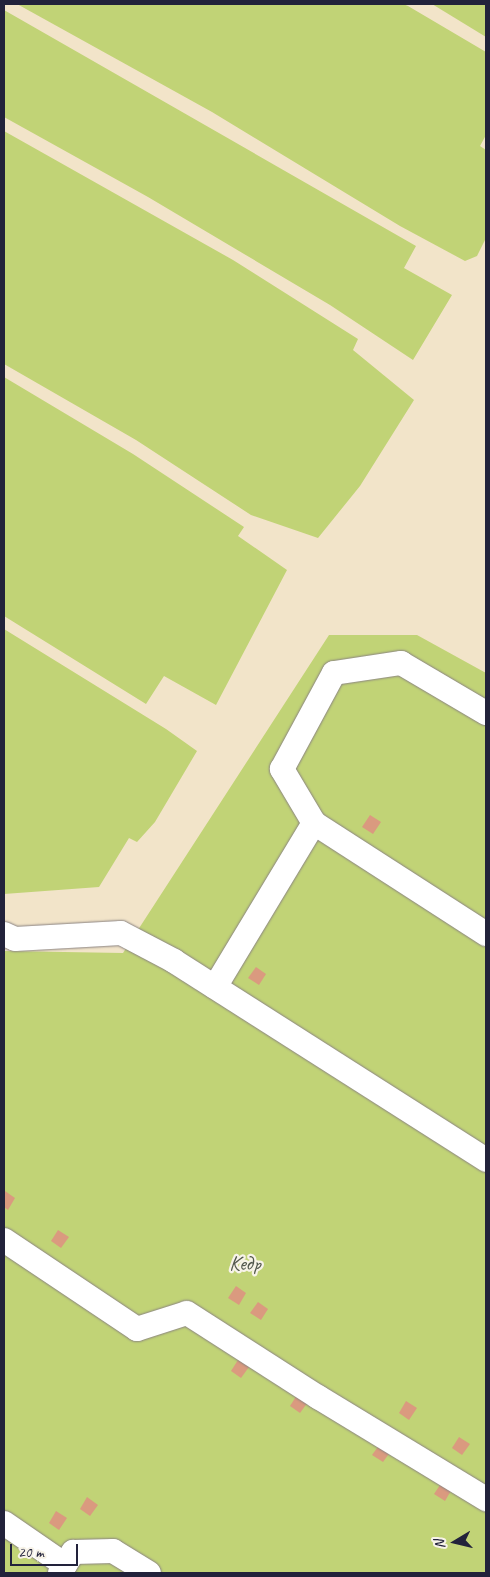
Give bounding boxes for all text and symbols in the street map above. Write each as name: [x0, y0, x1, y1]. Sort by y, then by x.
park label: Кедр: [229, 1250, 261, 1276]
north arrow: [430, 1517, 480, 1567]
scale bar: [12, 1534, 80, 1566]
text: N: [431, 1539, 449, 1550]
text: 20 m: [18, 1543, 44, 1562]

